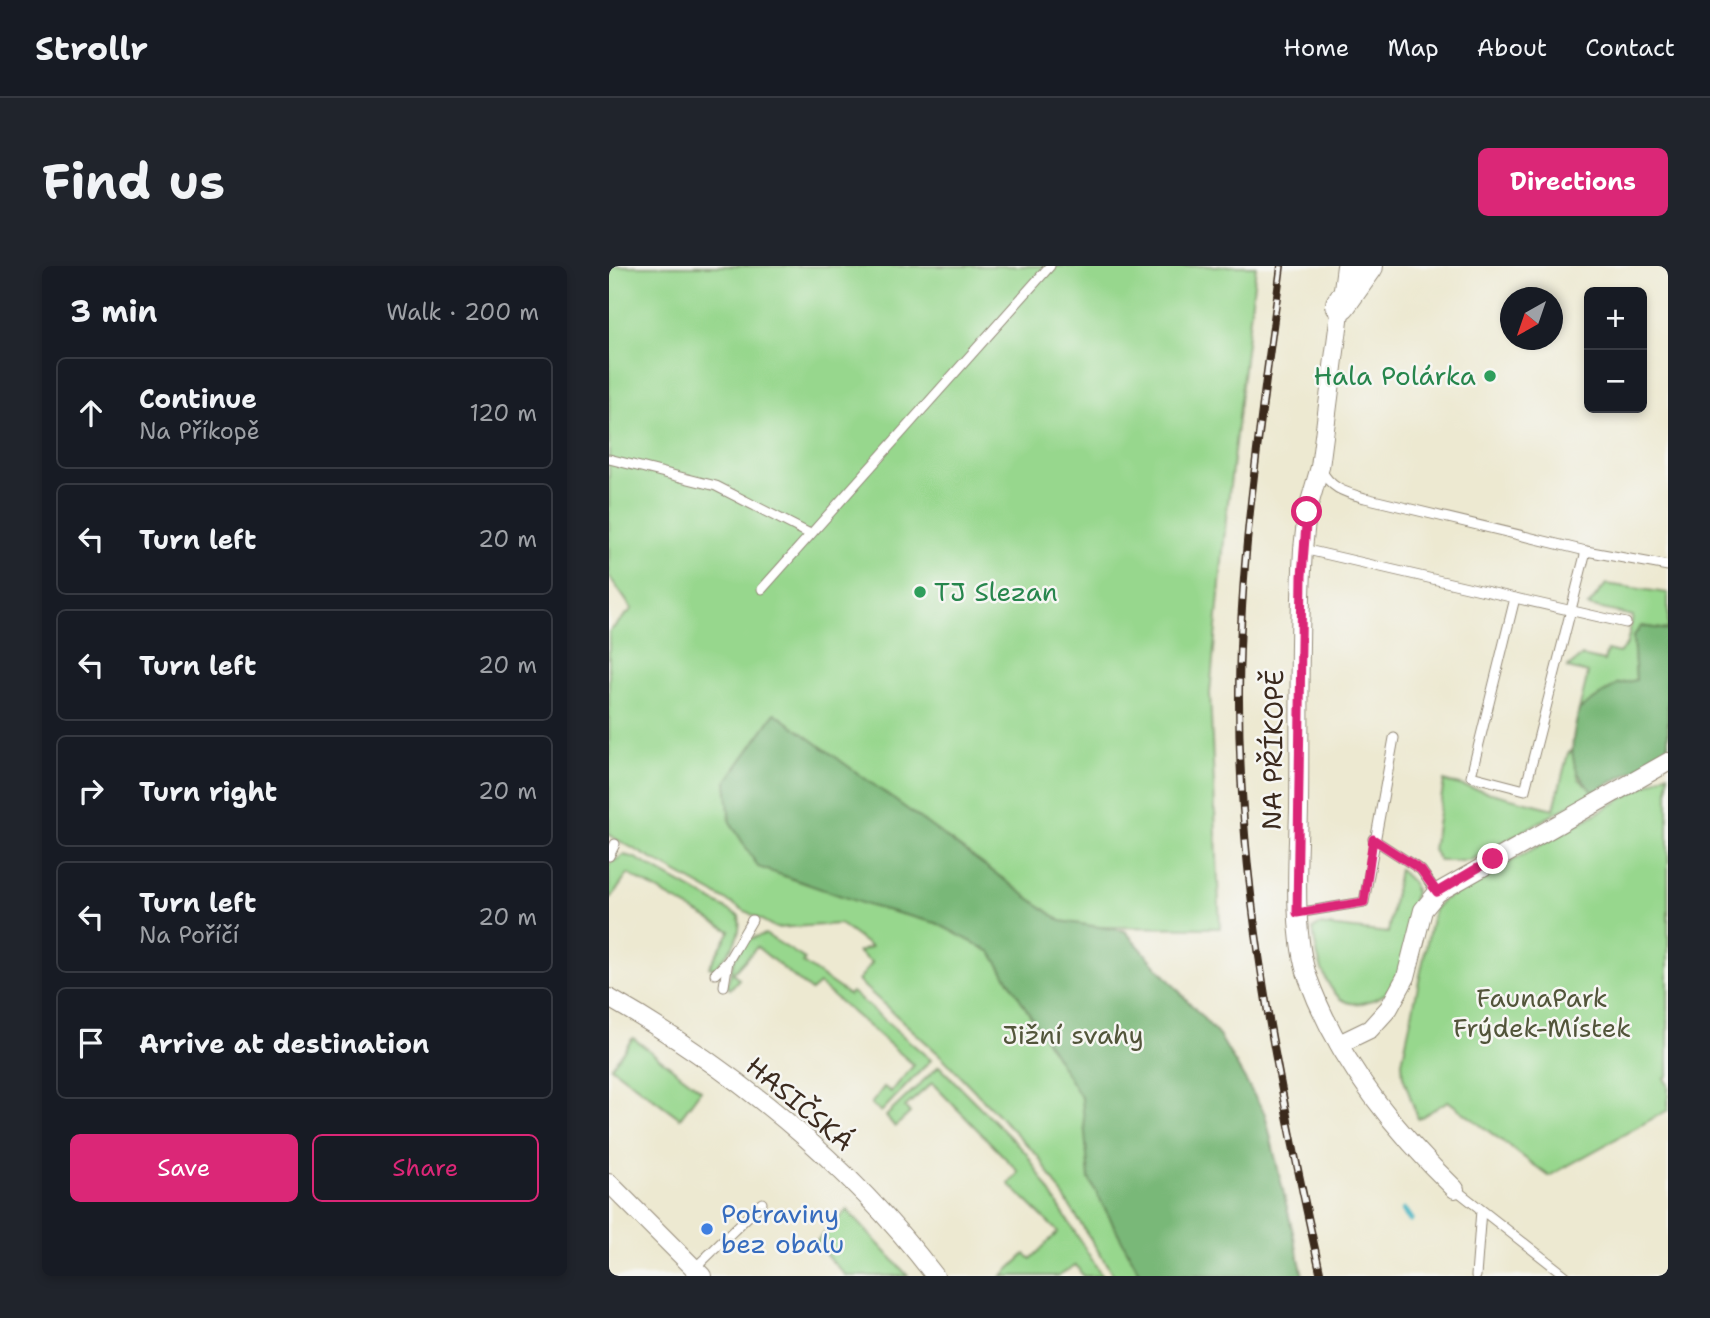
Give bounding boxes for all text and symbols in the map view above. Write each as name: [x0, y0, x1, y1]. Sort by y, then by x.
text: Strollr: [35, 26, 148, 71]
text: Home: [1283, 32, 1349, 64]
text: Map: [1387, 32, 1439, 64]
text: About: [1477, 32, 1547, 64]
text: Contact: [1585, 32, 1675, 64]
button: Directions: [1478, 148, 1668, 216]
text: Find us: [42, 149, 225, 215]
north arrow: [1500, 287, 1563, 350]
map controls: [1584, 287, 1647, 413]
button: +: [1584, 287, 1647, 350]
text: 3 min: [70, 291, 157, 332]
text: Walk · 200 m: [386, 297, 539, 327]
button: −: [1584, 350, 1647, 413]
place label: Hala Polárka: [1313, 358, 1476, 393]
marker: Hala Polárka: [1482, 368, 1498, 384]
text: Continue: [139, 381, 257, 416]
icon: ahead: [72, 394, 110, 432]
text: 120 m: [469, 398, 537, 428]
text: Na Příkopě: [139, 416, 260, 446]
route start: [1291, 496, 1322, 527]
icon: left: [72, 520, 110, 558]
text: Turn left: [139, 522, 256, 557]
text: 20 m: [478, 524, 537, 554]
place label: TJ Slezan: [934, 574, 1058, 609]
marker: TJ Slezan: [912, 584, 928, 600]
icon: left: [72, 646, 110, 684]
text: Turn left: [139, 648, 256, 683]
text: 20 m: [478, 650, 537, 680]
street label: NA PŘÍKOPĚ: [1254, 669, 1291, 831]
icon: right: [72, 772, 110, 810]
text: Turn right: [139, 774, 277, 809]
text: 20 m: [478, 776, 537, 806]
route end: [1477, 843, 1508, 874]
text: Turn left: [139, 885, 256, 920]
icon: left: [72, 898, 110, 936]
text: 20 m: [478, 902, 537, 932]
text: Na Poříčí: [139, 920, 239, 950]
park label: FaunaPark Frýdek-Místek: [1453, 980, 1631, 1045]
park label: Jižní svahy: [1002, 1017, 1144, 1052]
icon: arrive: [72, 1024, 110, 1062]
text: Arrive at destination: [139, 1026, 429, 1061]
street label: HASIČSKÁ: [739, 1048, 861, 1159]
button: Save: [70, 1134, 298, 1202]
button: Share: [312, 1134, 539, 1202]
place label: Potraviny bez obalu: [721, 1196, 844, 1261]
marker: Potraviny bez obalu: [699, 1221, 715, 1237]

